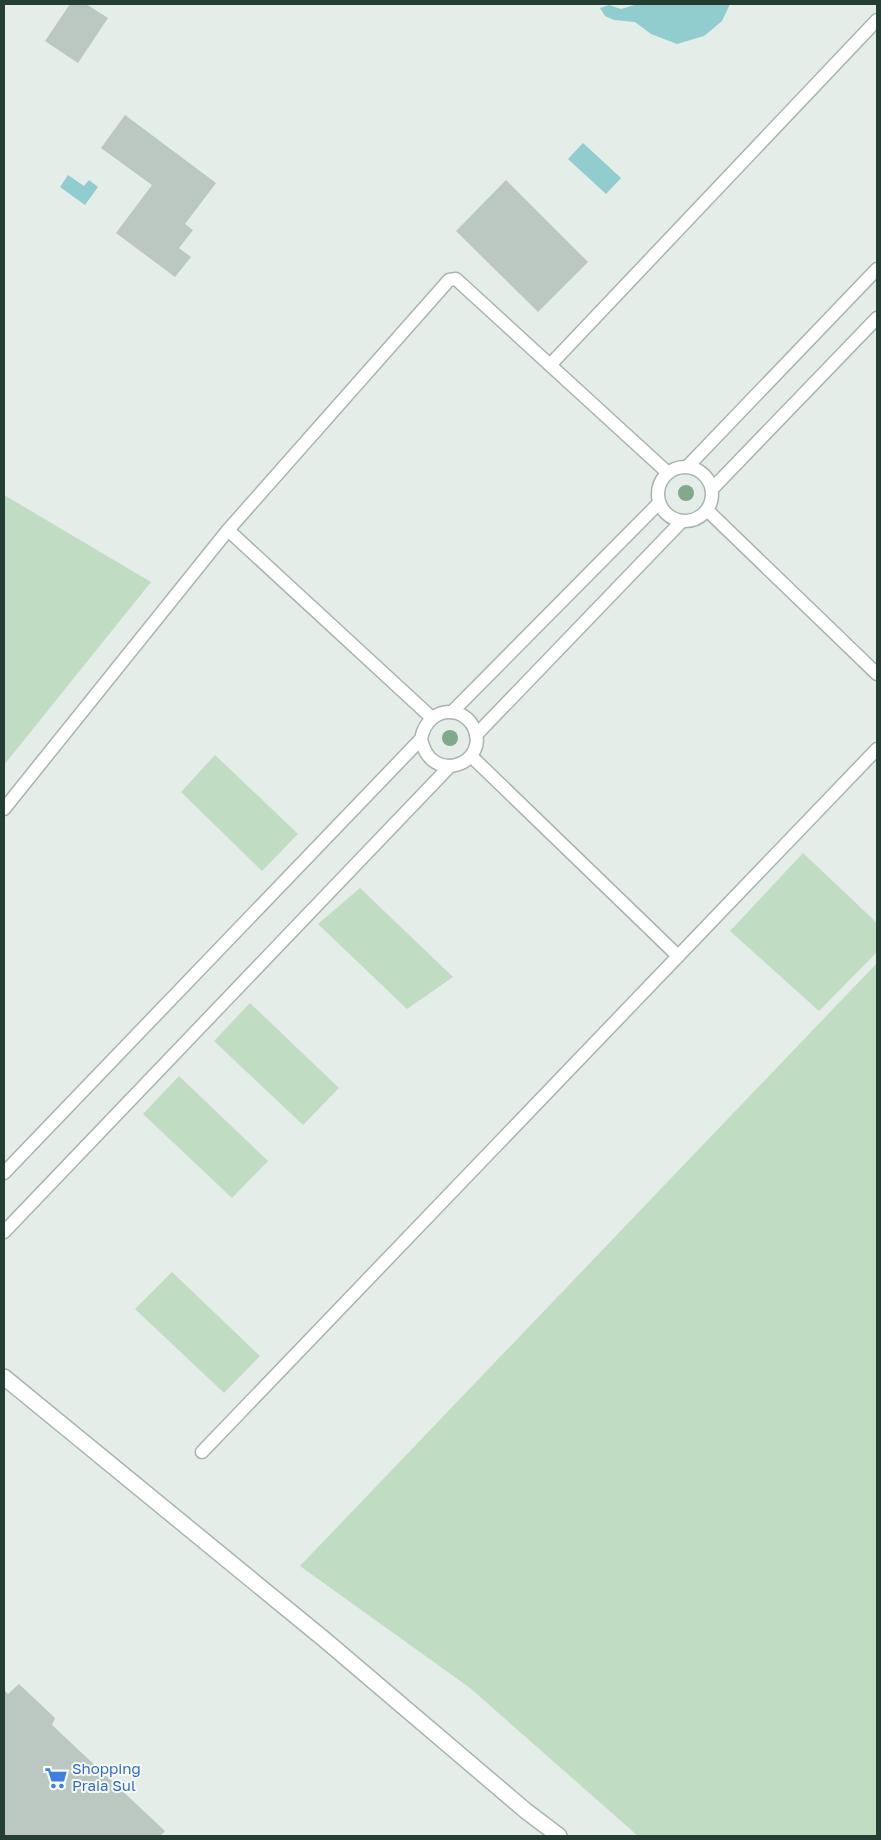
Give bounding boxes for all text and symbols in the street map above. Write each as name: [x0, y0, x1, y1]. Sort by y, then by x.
place label: Shopping Praia Sul: [72, 1759, 141, 1794]
supermarket icon: Shopping Praia Sul: [43, 1765, 69, 1791]

